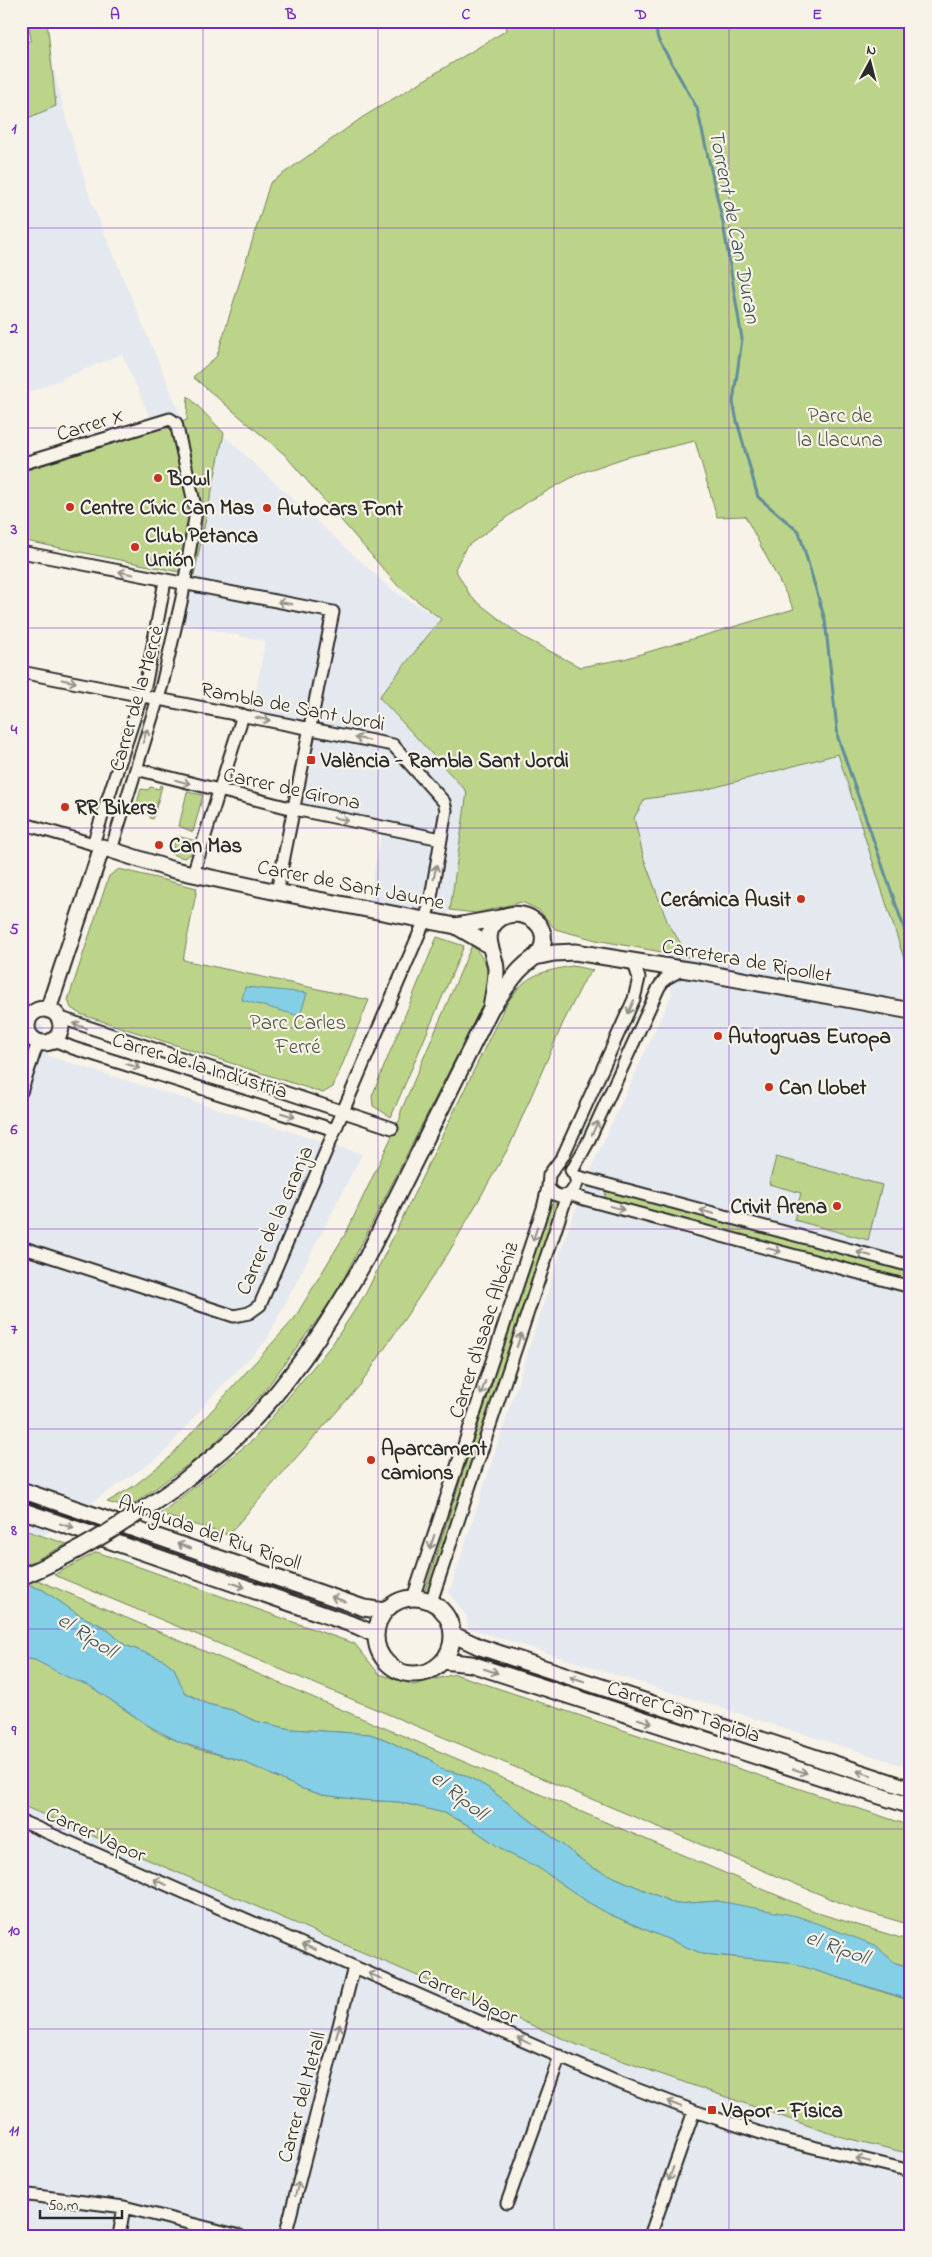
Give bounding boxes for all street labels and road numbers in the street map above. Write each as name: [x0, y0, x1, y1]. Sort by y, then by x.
street label: Carrer X: [53, 401, 128, 450]
street label: Carrer de la Mercè: [103, 621, 173, 775]
street label: Rambla de Sant Jordi: [198, 675, 387, 741]
street label: Carrer de Girona: [220, 761, 363, 819]
street label: Carrer de Sant Jaume: [254, 853, 447, 919]
street label: Carretera de Ripollet: [659, 932, 834, 992]
street label: Carrer de la Indústria: [108, 1026, 291, 1108]
street label: Carrer de la Granja: [229, 1141, 322, 1300]
street label: Carrer d'Isaac Albéniz: [442, 1238, 528, 1423]
street label: Avinguda del Riu Ripoll: [113, 1488, 305, 1581]
street label: Carrer Can Tapiola: [603, 1674, 764, 1752]
street label: Carrer Vapor: [40, 1800, 151, 1872]
street label: Carrer Vapor: [412, 1962, 523, 2034]
street label: Carrer del Metall: [271, 2029, 335, 2166]

